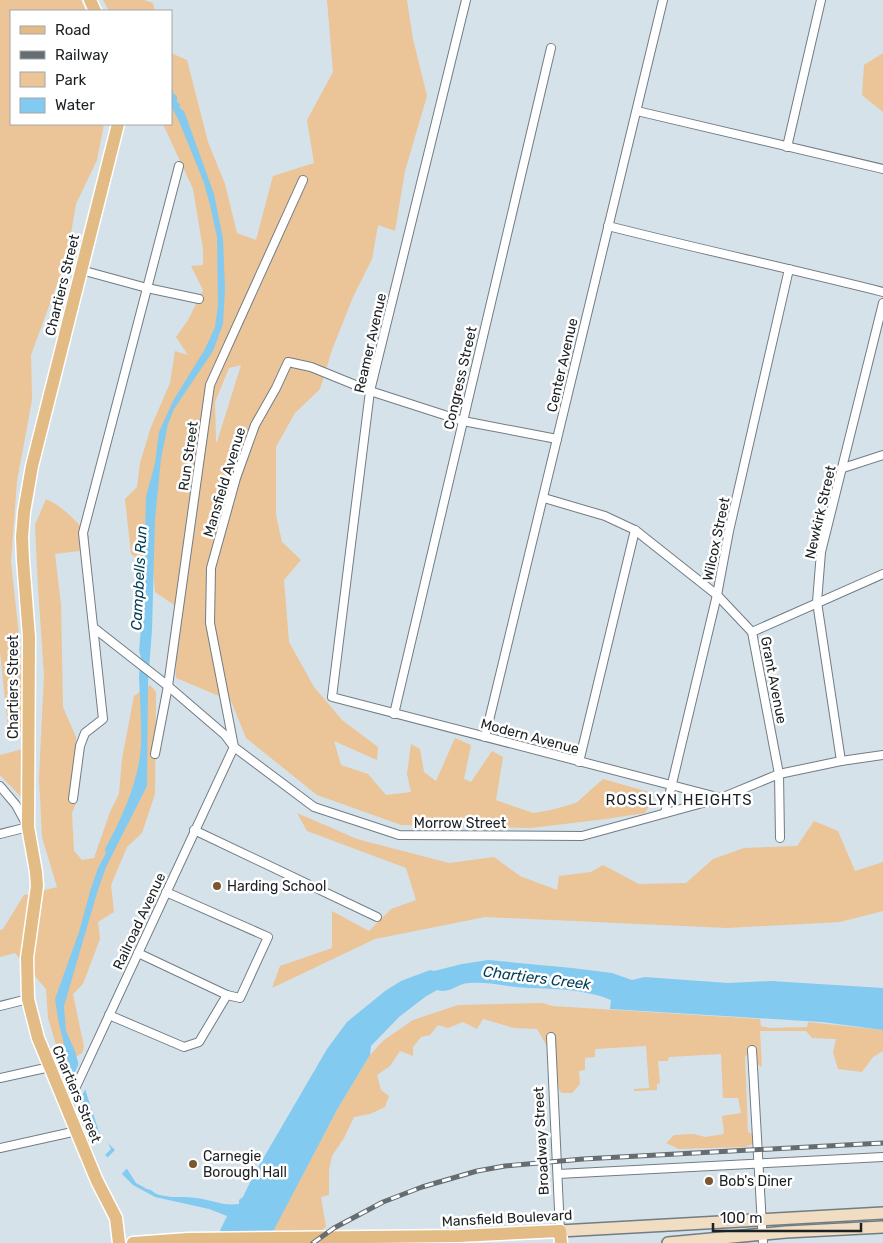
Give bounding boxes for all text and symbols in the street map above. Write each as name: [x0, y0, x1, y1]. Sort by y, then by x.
legend: [10, 10, 172, 125]
text: Road: [55, 21, 91, 39]
text: Railway: [55, 46, 109, 64]
text: Park: [55, 71, 86, 89]
text: Water: [55, 96, 95, 114]
street label: Chartiers Street: [42, 232, 83, 338]
street label: Reamer Avenue: [351, 291, 390, 395]
street label: Center Avenue: [543, 316, 582, 414]
street label: Congress Street: [440, 324, 481, 431]
street label: Run Street: [175, 420, 202, 492]
street label: Mansfield Avenue: [200, 425, 249, 539]
street label: Newkirk Street: [801, 463, 840, 561]
street label: Wilcox Street: [699, 495, 734, 582]
water label: Campbells Run: [127, 525, 151, 631]
street label: Chartiers Street: [5, 634, 22, 739]
street label: Grant Avenue: [757, 635, 790, 725]
street label: Modern Avenue: [479, 715, 581, 758]
district label: ROSSLYN HEIGHTS: [605, 791, 753, 809]
street label: Morrow Street: [414, 815, 507, 832]
street label: Railroad Avenue: [110, 870, 169, 972]
place label: Harding School: [227, 878, 326, 895]
marker: Harding School: [211, 880, 223, 892]
water label: Chartiers Creek: [482, 962, 592, 994]
street label: Chartiers Street: [48, 1043, 105, 1146]
street label: Broadway Street: [530, 1086, 553, 1196]
place label: Carnegie Borough Hall: [203, 1148, 287, 1181]
marker: Carnegie Borough Hall: [187, 1158, 199, 1170]
place label: Bob's Diner: [719, 1173, 793, 1190]
marker: Bob's Diner: [703, 1175, 715, 1187]
scale bar: [713, 1200, 860, 1232]
street label: Mansfield Boulevard: [441, 1207, 573, 1230]
text: 100 m: [720, 1209, 762, 1227]

